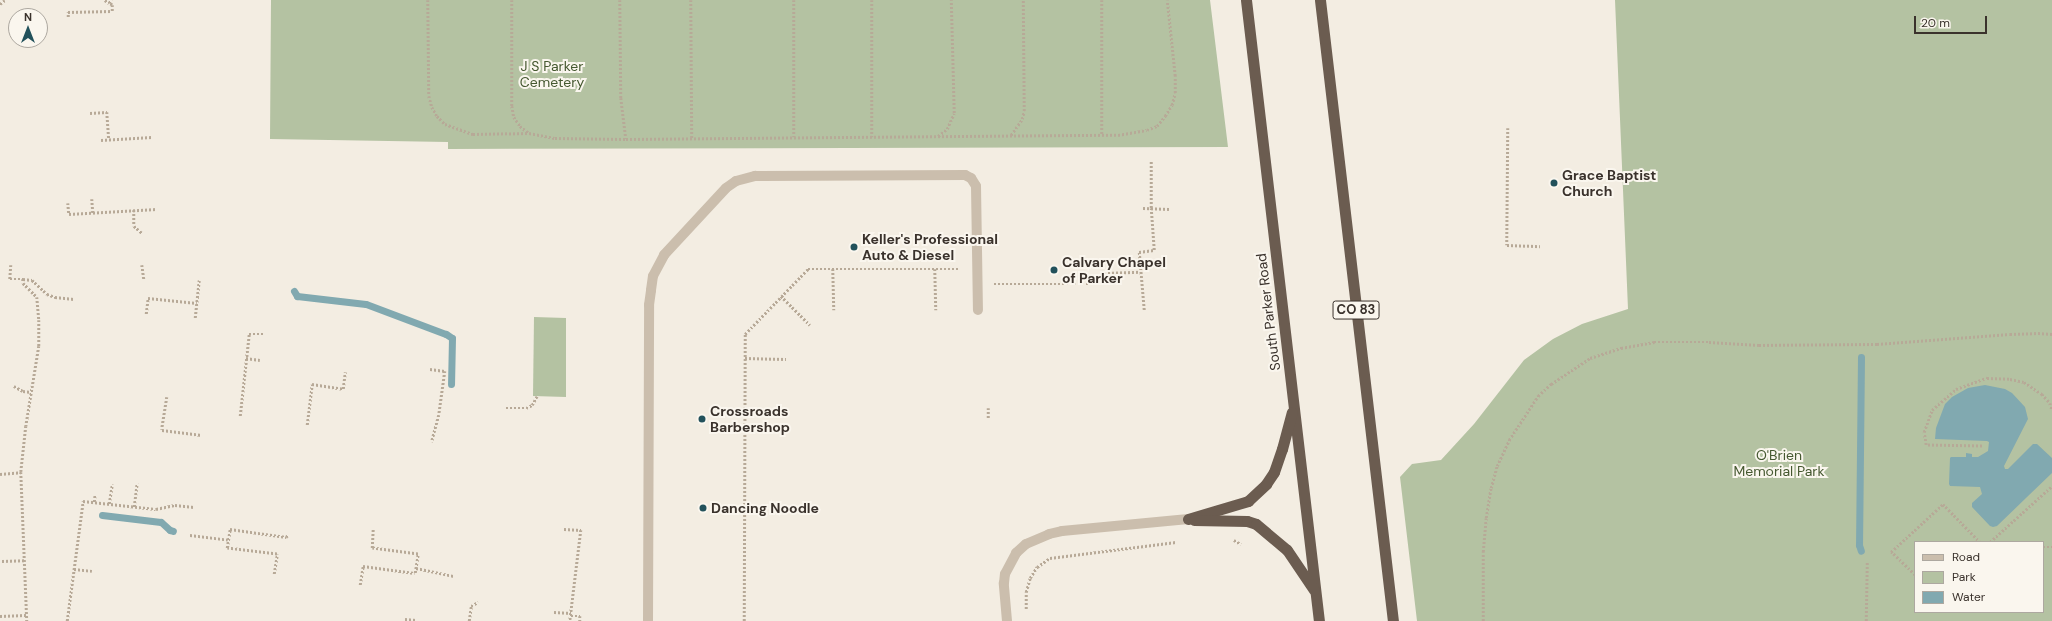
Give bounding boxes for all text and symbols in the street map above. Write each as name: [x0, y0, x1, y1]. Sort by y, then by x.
north arrow: [8, 8, 48, 48]
scale bar: [1916, 8, 1989, 34]
text: N: [24, 10, 32, 24]
text: 20 m: [1921, 15, 1950, 31]
park label: J S Parker Cemetery: [520, 58, 584, 90]
place label: Grace Baptist Church: [1562, 167, 1656, 200]
marker: Grace Baptist Church: [1549, 178, 1559, 188]
place label: Keller's Professional Auto & Diesel: [862, 231, 998, 264]
marker: Keller's Professional Auto & Diesel: [849, 242, 859, 252]
street label: South Parker Road: [1252, 252, 1284, 372]
place label: Calvary Chapel of Parker: [1062, 254, 1166, 286]
marker: Calvary Chapel of Parker: [1049, 265, 1059, 275]
road number: CO 83: [1332, 299, 1380, 321]
place label: Crossroads Barbershop: [710, 403, 790, 436]
marker: Crossroads Barbershop: [697, 414, 707, 424]
park label: O'Brien Memorial Park: [1733, 447, 1825, 480]
place label: Dancing Noodle: [711, 500, 819, 516]
marker: Dancing Noodle: [698, 503, 708, 513]
legend: [1914, 541, 2044, 613]
text: Road: [1952, 549, 1980, 565]
text: Park: [1952, 569, 1976, 585]
text: Water: [1952, 589, 1985, 605]

